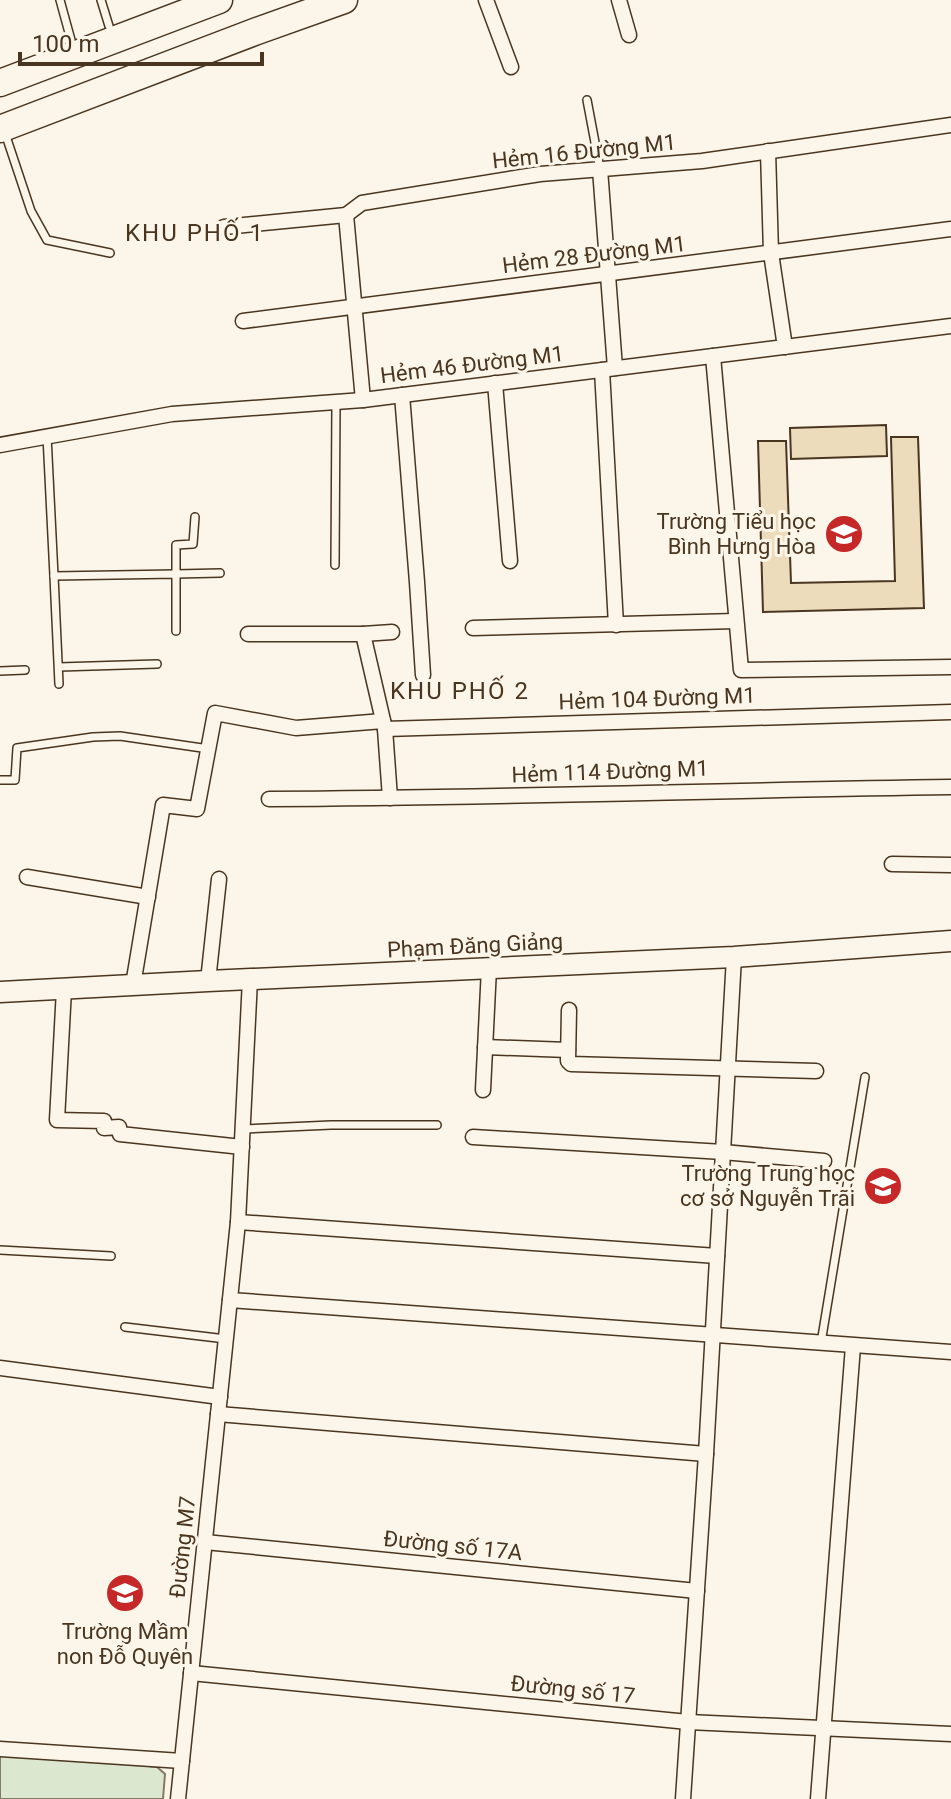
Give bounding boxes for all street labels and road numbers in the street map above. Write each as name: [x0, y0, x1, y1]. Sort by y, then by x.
street label: Hẻm 16 Đường M1: [491, 129, 677, 174]
street label: Hẻm 28 Đường M1: [501, 231, 687, 278]
street label: Hẻm 46 Đường M1: [379, 341, 565, 388]
street label: Hẻm 104 Đường M1: [558, 683, 756, 714]
street label: Hẻm 114 Đường M1: [511, 756, 709, 787]
street label: Phạm Đăng Giảng: [386, 928, 564, 963]
street label: Đường M7: [165, 1495, 200, 1599]
street label: Đường số 17A: [382, 1526, 524, 1565]
street label: Đường số 17: [509, 1671, 636, 1708]

